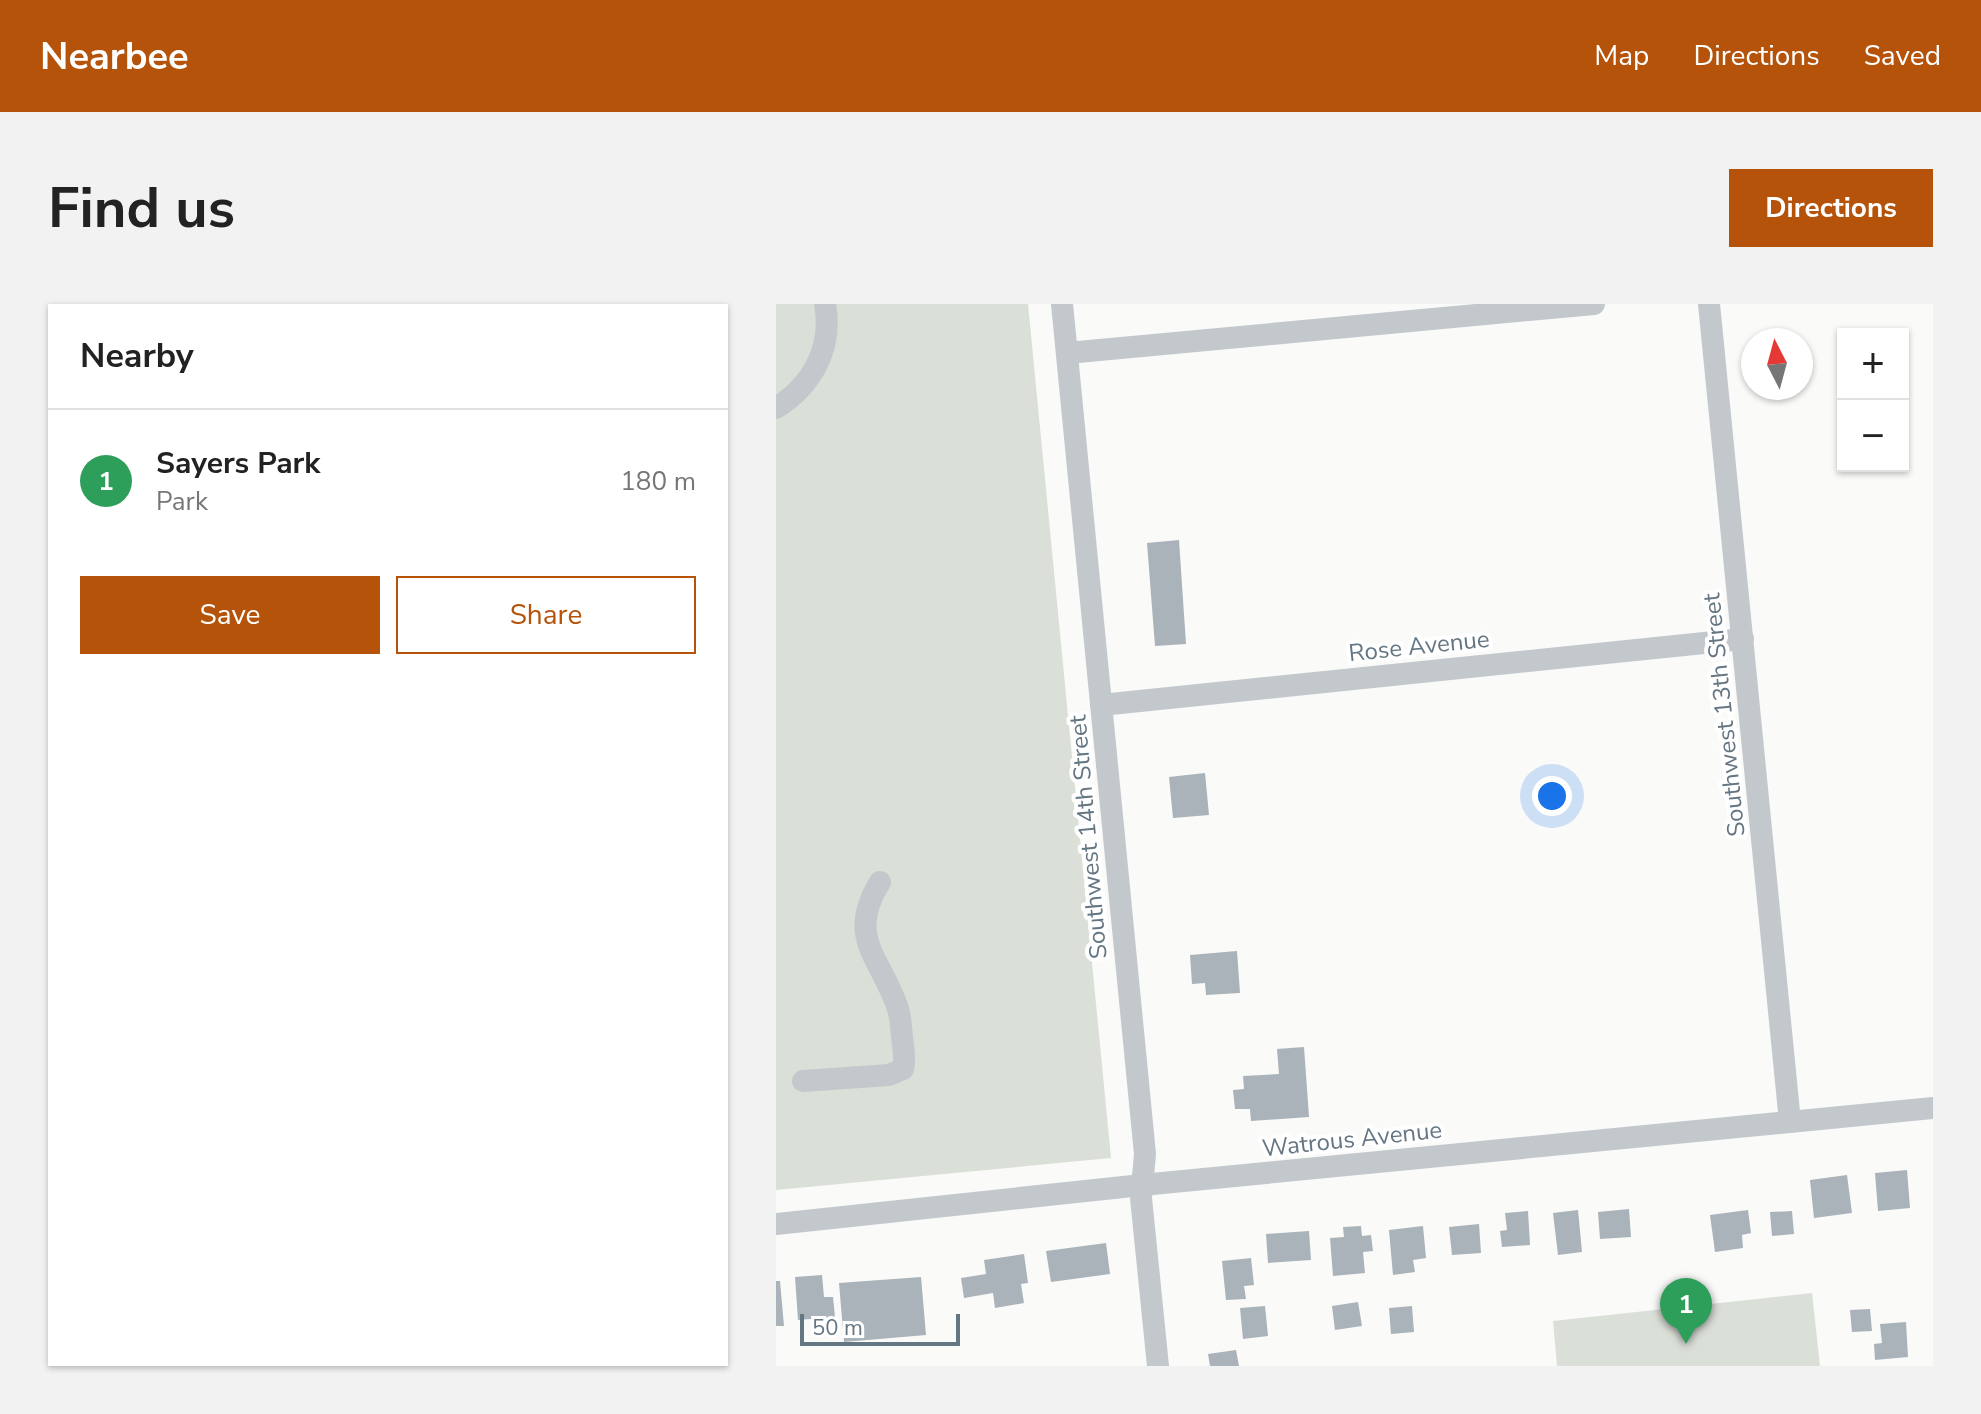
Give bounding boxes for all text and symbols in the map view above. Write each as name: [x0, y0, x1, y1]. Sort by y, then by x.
text: Nearbee: [40, 31, 189, 82]
text: Map: [1594, 37, 1649, 75]
text: Directions: [1693, 37, 1820, 75]
text: Saved: [1864, 37, 1941, 75]
button: Directions: [1729, 169, 1933, 247]
text: Find us: [48, 170, 235, 247]
north arrow: [1741, 328, 1813, 400]
map controls: [1837, 328, 1909, 472]
button: +: [1837, 328, 1909, 400]
text: Nearby: [80, 333, 194, 379]
button: −: [1837, 400, 1909, 472]
text: Sayers Park: [156, 443, 320, 484]
text: 1: [98, 464, 114, 499]
text: 180 m: [620, 464, 696, 499]
text: Park: [156, 484, 208, 519]
button: Save: [80, 576, 380, 654]
button: Share: [396, 576, 696, 654]
street label: Southwest 13th Street: [1695, 591, 1753, 838]
street label: Rose Avenue: [1347, 623, 1491, 669]
street label: Southwest 14th Street: [1061, 713, 1115, 960]
your location: [1532, 776, 1572, 816]
street label: Watrous Avenue: [1260, 1114, 1444, 1164]
pin: 1: [1660, 1278, 1712, 1344]
scale bar: [800, 1310, 960, 1346]
text: 50 m: [812, 1313, 863, 1343]

